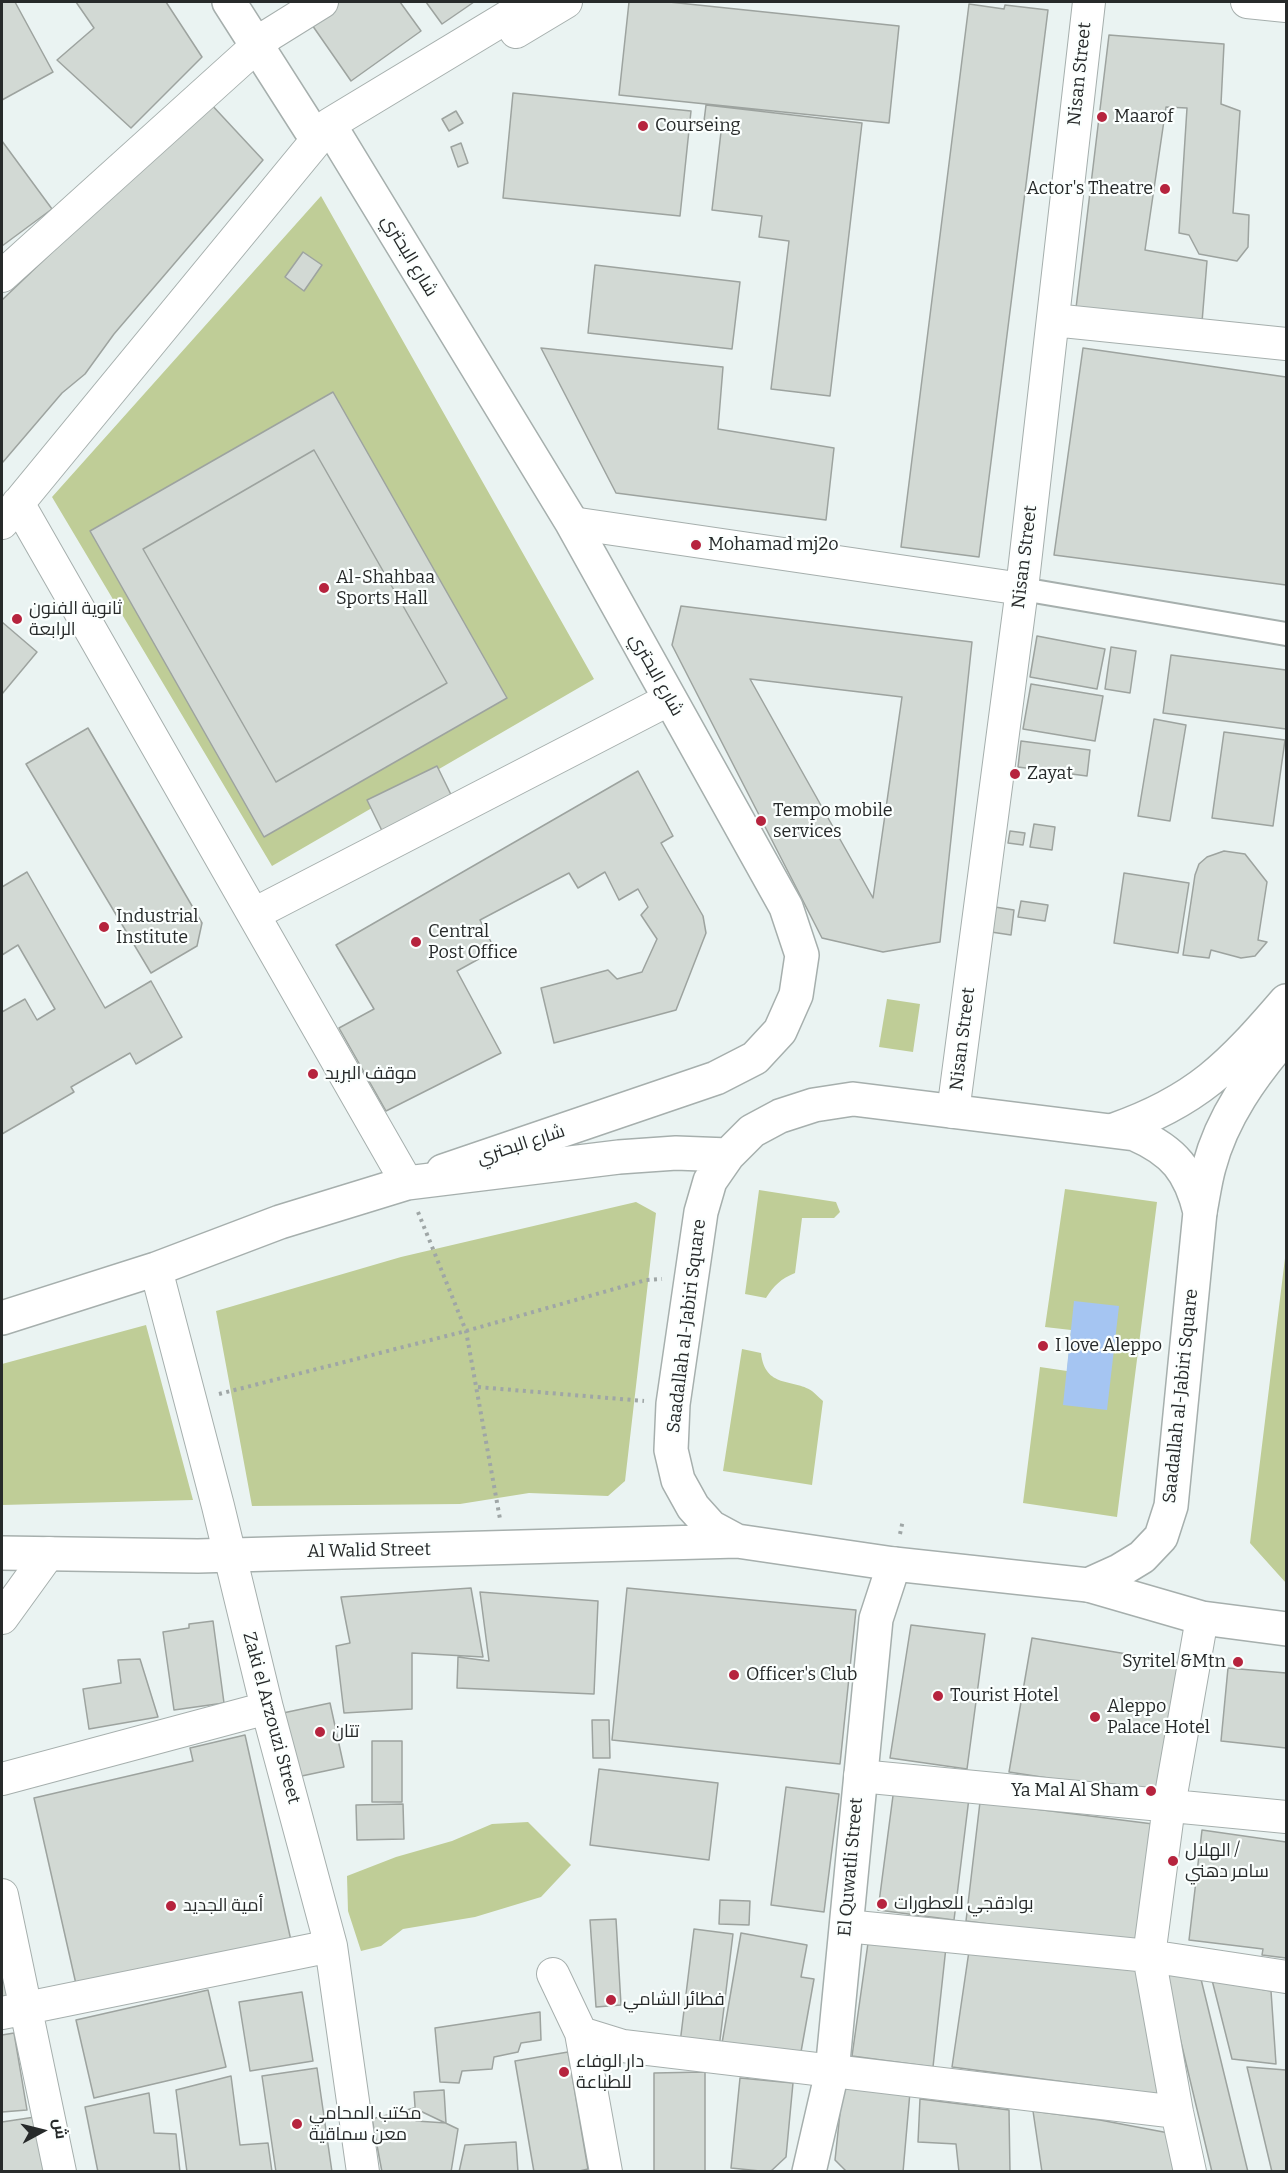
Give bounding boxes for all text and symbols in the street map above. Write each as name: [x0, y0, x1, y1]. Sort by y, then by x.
street label: Nisan Street: [1064, 21, 1096, 127]
place label: Maarof: [1114, 106, 1174, 128]
marker: Maarof: [1095, 110, 1109, 124]
place label: Courseing: [655, 115, 741, 137]
marker: Courseing: [636, 119, 650, 133]
place label: Actor's Theatre: [1026, 178, 1153, 200]
marker: Actor's Theatre: [1158, 182, 1172, 196]
street label: شارع البحتري: [376, 211, 442, 301]
street label: Nisan Street: [1008, 504, 1042, 610]
place label: Mohamad mj2o: [708, 534, 839, 556]
marker: Mohamad mj2o: [689, 538, 703, 552]
place label: Al-Shahbaa Sports Hall: [336, 567, 435, 610]
marker: Al-Shahbaa Sports Hall: [317, 581, 331, 595]
place label: ثانوية الفنون الرابعة: [29, 598, 122, 640]
marker: ثانوية الفنون الرابعة: [10, 612, 24, 626]
street label: شارع البحتري: [624, 630, 688, 720]
place label: Zayat: [1027, 763, 1073, 785]
marker: Zayat: [1008, 767, 1022, 781]
place label: Tempo mobile services: [773, 800, 893, 842]
marker: Tempo mobile services: [754, 814, 768, 828]
place label: Industrial Institute: [116, 906, 199, 948]
marker: Industrial Institute: [97, 920, 111, 934]
place label: Central Post Office: [428, 921, 518, 964]
marker: Central Post Office: [409, 935, 423, 949]
street label: Nisan Street: [946, 986, 980, 1092]
place label: موقف البريد: [325, 1063, 417, 1085]
marker: موقف البريد: [306, 1067, 320, 1081]
street label: شارع البحتري: [474, 1121, 568, 1169]
street label: Saadallah al-Jabiri Square: [663, 1218, 711, 1434]
street label: Saadallah al-Jabiri Square: [1159, 1288, 1203, 1504]
place label: I love Aleppo: [1055, 1335, 1162, 1357]
marker: I love Aleppo: [1036, 1339, 1050, 1353]
street label: Al Walid Street: [307, 1539, 431, 1563]
street label: Zaki el Arzouzi Street: [238, 1630, 304, 1806]
place label: Syritel &Mtn: [1122, 1651, 1226, 1673]
marker: Syritel &Mtn: [1231, 1655, 1245, 1669]
place label: Officer's Club: [746, 1664, 857, 1686]
marker: Officer's Club: [727, 1668, 741, 1682]
place label: Tourist Hotel: [950, 1685, 1059, 1707]
marker: Tourist Hotel: [931, 1689, 945, 1703]
place label: Aleppo Palace Hotel: [1107, 1696, 1210, 1738]
marker: Aleppo Palace Hotel: [1088, 1710, 1102, 1724]
place label: تتان: [332, 1721, 359, 1743]
marker: تتان: [313, 1725, 327, 1739]
place label: Ya Mal Al Sham: [1011, 1780, 1139, 1802]
marker: Ya Mal Al Sham: [1144, 1784, 1158, 1798]
street label: El Quwatli Street: [834, 1797, 868, 1937]
place label: الهلال / سامر دهني: [1185, 1840, 1269, 1882]
marker: الهلال / سامر دهني: [1166, 1854, 1180, 1868]
place label: بوادقجي للعطورات: [894, 1893, 1034, 1915]
place label: أمية الجديد: [183, 1895, 263, 1917]
marker: بوادقجي للعطورات: [875, 1897, 889, 1911]
marker: أمية الجديد: [164, 1899, 178, 1913]
place label: فطائر الشامي: [623, 1989, 725, 2011]
marker: فطائر الشامي: [604, 1993, 618, 2007]
place label: دار الوفاء للطباعة: [576, 2051, 644, 2094]
marker: دار الوفاء للطباعة: [557, 2065, 571, 2079]
north arrow: [12, 2101, 72, 2161]
place label: مكتب المحامي معن سماقية: [309, 2103, 422, 2146]
text: ش: [50, 2117, 71, 2140]
marker: مكتب المحامي معن سماقية: [290, 2117, 304, 2131]

